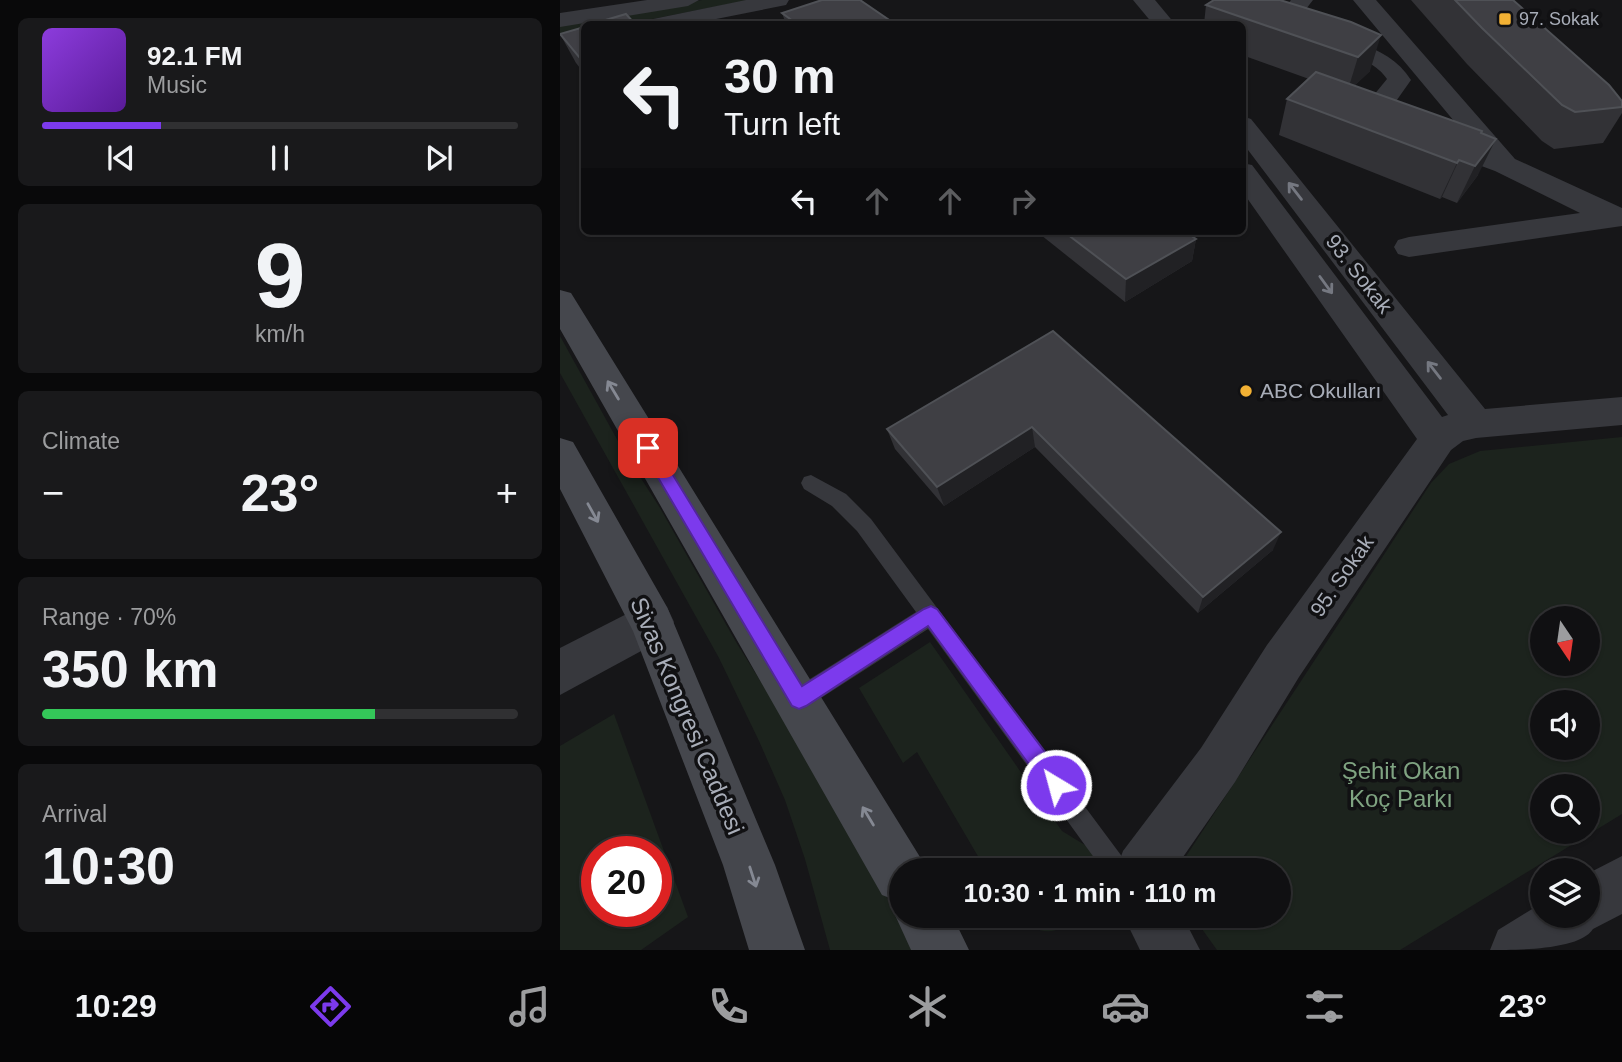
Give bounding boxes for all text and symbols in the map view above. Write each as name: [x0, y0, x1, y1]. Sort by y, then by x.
place label: 97. Sokak: [1519, 9, 1600, 29]
marker: 97. Sokak: [1497, 11, 1513, 27]
text: 92.1 FM: [147, 41, 242, 71]
icon: left: [609, 49, 700, 140]
text: 30 m: [724, 49, 836, 103]
text: Music: [147, 72, 207, 98]
text: Turn left: [724, 106, 840, 142]
icon: previous: [102, 139, 140, 177]
icon: pause: [261, 139, 299, 177]
icon: next: [420, 139, 458, 177]
icon: left: [785, 182, 823, 220]
icon: ahead: [858, 182, 896, 220]
icon: ahead: [931, 182, 969, 220]
icon: right: [1004, 182, 1042, 220]
one-way arrow: [1287, 182, 1302, 201]
text: 9: [255, 225, 305, 326]
street label: 93. Sokak: [1322, 230, 1398, 318]
one-way arrow: [1319, 275, 1333, 294]
text: km/h: [255, 321, 305, 347]
one-way arrow: [1427, 362, 1442, 380]
place label: ABC Okulları: [1260, 379, 1381, 402]
one-way arrow: [606, 380, 620, 400]
marker: ABC Okulları: [1238, 383, 1254, 399]
pin: [618, 418, 678, 478]
text: Climate: [42, 428, 120, 454]
icon: arrive: [629, 429, 667, 467]
text: 23°: [241, 464, 319, 522]
text: −: [42, 472, 64, 514]
text: +: [496, 472, 518, 514]
one-way arrow: [586, 502, 600, 522]
street label: 95. Sokak: [1305, 530, 1378, 621]
street label: Sivas Kongresi Caddesi: [625, 593, 750, 838]
text: Range · 70%: [42, 604, 176, 630]
north arrow: [1530, 606, 1600, 676]
map controls: [1530, 606, 1600, 928]
text: 350 km: [42, 640, 218, 698]
button: sound: [1530, 690, 1600, 760]
position arrow: [1019, 748, 1093, 822]
park label: Şehit Okan Koç Parkı: [1342, 757, 1460, 812]
button: search: [1530, 774, 1600, 844]
text: Arrival: [42, 801, 107, 827]
one-way arrow: [861, 807, 875, 827]
speed limit sign: 20: [581, 836, 672, 927]
text: 10:30: [42, 837, 175, 895]
button: layers: [1530, 858, 1600, 928]
one-way arrow: [748, 866, 760, 888]
text: 10:30 · 1 min · 110 m: [964, 878, 1216, 908]
icon: directions: [306, 982, 355, 1031]
icon: music: [505, 982, 554, 1031]
icon: phone: [704, 982, 753, 1031]
icon: climate: [903, 982, 952, 1031]
icon: car: [1101, 982, 1150, 1031]
icon: filters: [1300, 982, 1349, 1031]
text: 10:29: [75, 988, 157, 1024]
text: 23°: [1499, 988, 1547, 1024]

